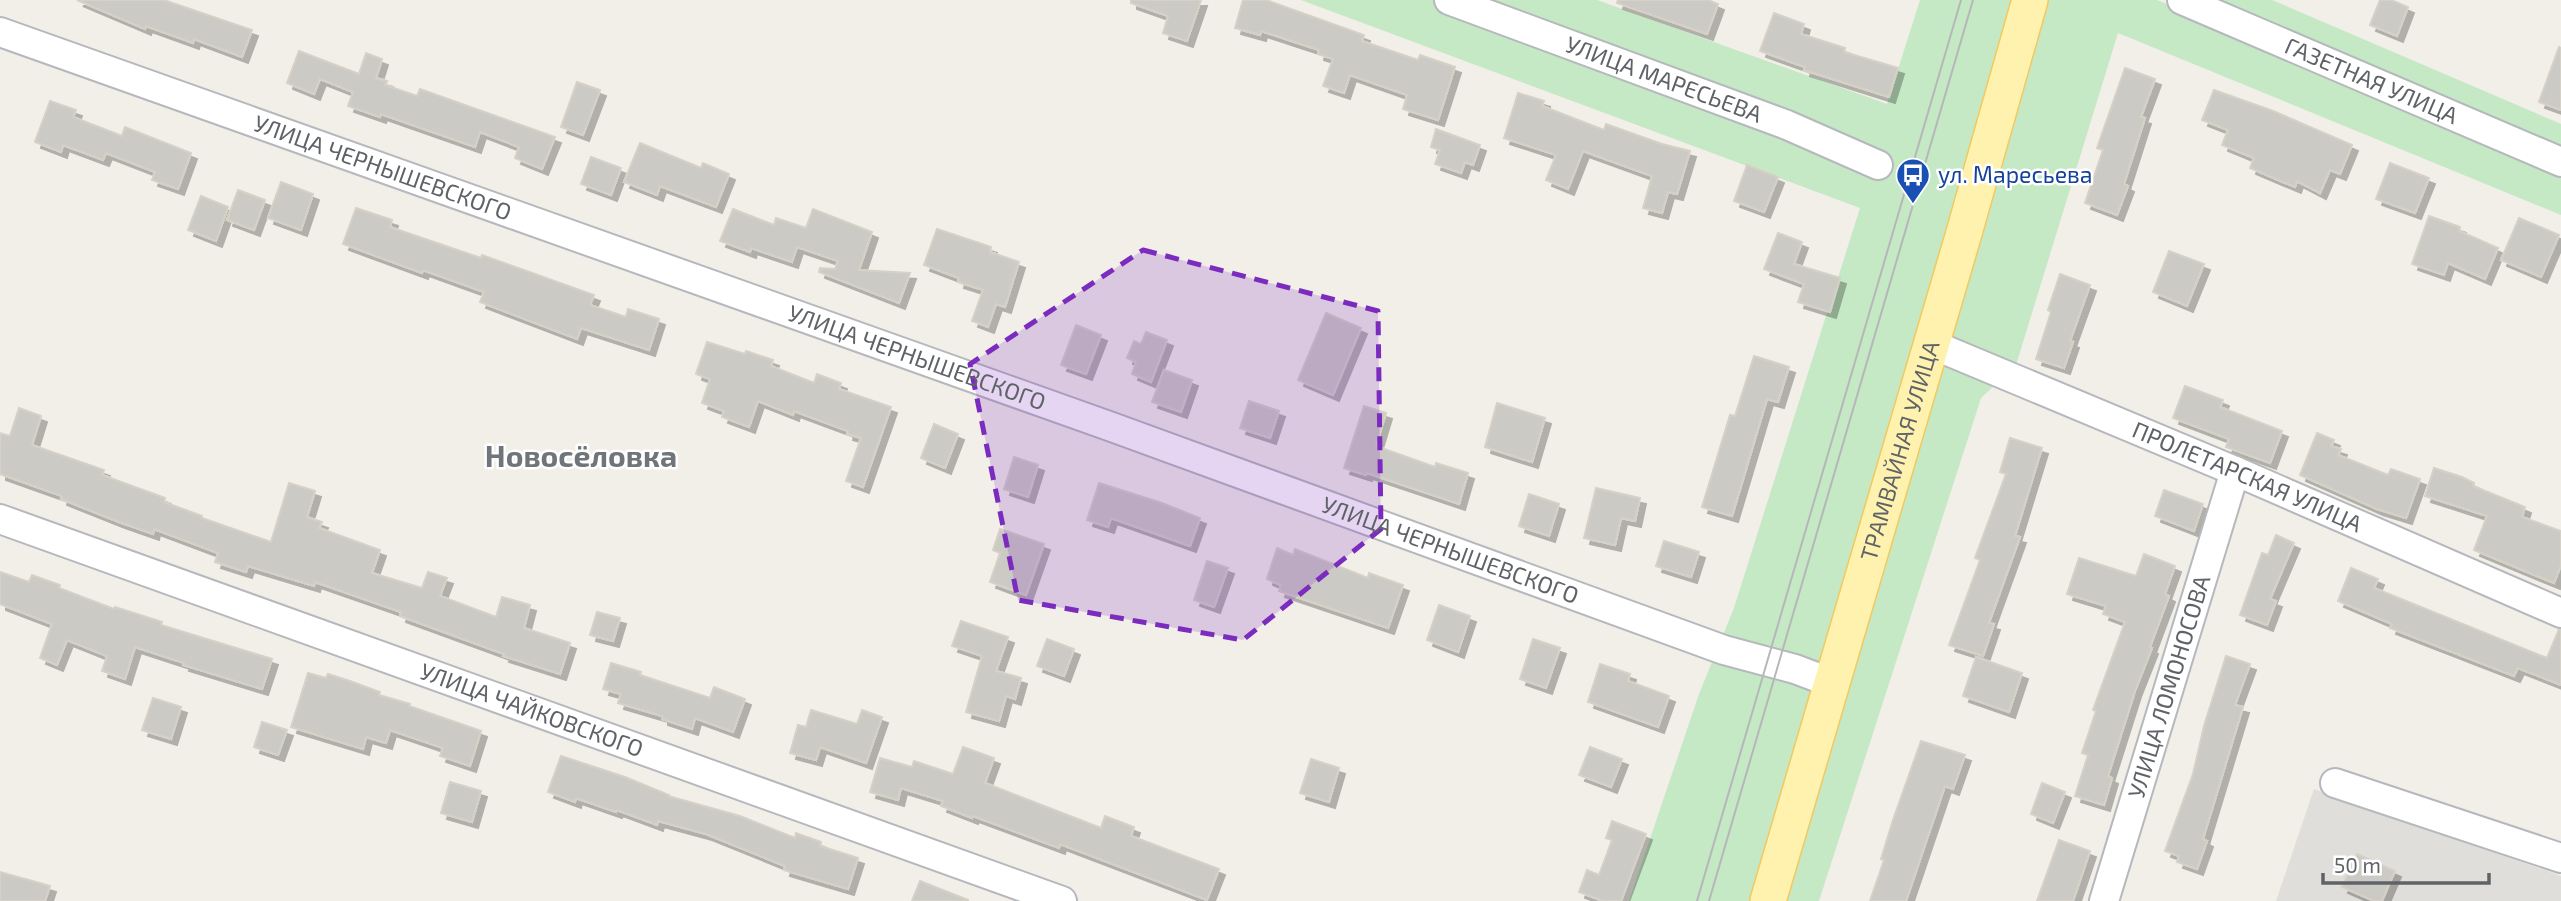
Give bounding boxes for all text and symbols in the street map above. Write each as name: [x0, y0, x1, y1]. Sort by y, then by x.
street label: УЛИЦА МАРЕСЬЕВА: [1562, 29, 1767, 128]
street label: ГАЗЕТНАЯ УЛИЦА: [2281, 31, 2463, 130]
street label: УЛИЦА ЧЕРНЫШЕВСКОГО: [250, 108, 515, 226]
bus stop icon: ул. Маресьева: [1894, 156, 1932, 205]
place label: ул. Маресьева: [1938, 160, 2093, 189]
street label: УЛИЦА ЧЕРНЫШЕВСКОГО: [785, 298, 1050, 415]
street label: ТРАМВАЙНАЯ УЛИЦА: [1854, 337, 1945, 564]
street label: ПРОЛЕТАРСКАЯ УЛИЦА: [2129, 415, 2367, 538]
district label: Новосёловка: [485, 437, 677, 473]
street label: УЛИЦА ЧЕРНЫШЕВСКОГО: [1318, 490, 1583, 609]
street label: УЛИЦА ЛОМОНОСОВА: [2121, 571, 2216, 801]
street label: УЛИЦА ЧАЙКОВСКОГО: [417, 656, 647, 762]
scale bar: [2323, 842, 2489, 886]
text: 50 m: [2334, 852, 2381, 877]

